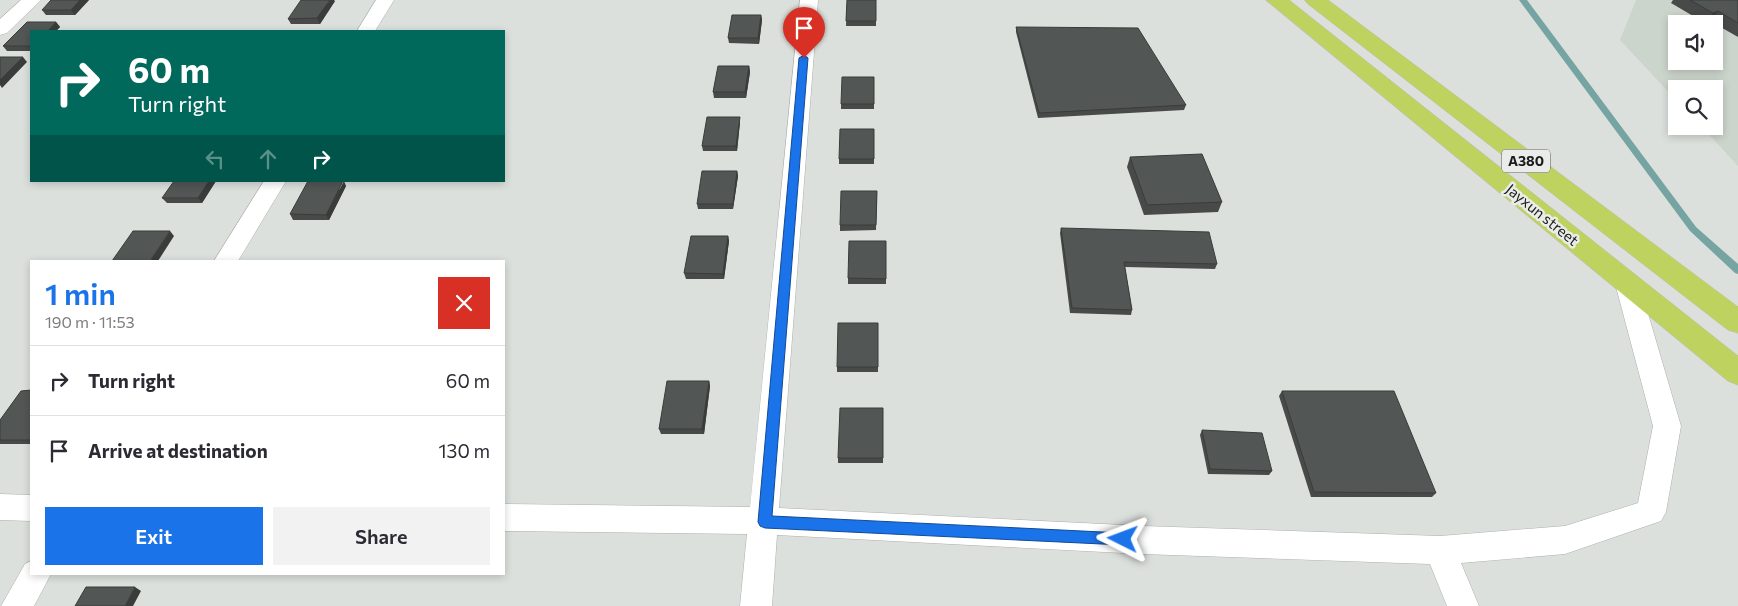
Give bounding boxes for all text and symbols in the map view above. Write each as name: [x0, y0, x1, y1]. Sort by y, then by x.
pin: [783, 7, 825, 58]
icon: arrive: [790, 14, 818, 42]
map controls: [1668, 15, 1723, 135]
button: sound: [1668, 15, 1723, 70]
text: 60 m: [128, 47, 210, 90]
icon: right: [45, 50, 110, 115]
button: search: [1668, 80, 1723, 135]
text: Turn right: [128, 90, 226, 117]
icon: left: [201, 145, 229, 173]
icon: ahead: [254, 145, 282, 173]
icon: right: [307, 145, 335, 173]
road number: A380: [1502, 150, 1550, 172]
street label: Jayxun street: [1503, 179, 1583, 249]
text: 1 min: [45, 274, 116, 311]
button: close: [438, 277, 490, 329]
text: 190 m · 11:53: [45, 312, 135, 331]
icon: right: [45, 367, 73, 395]
text: Turn right: [88, 369, 175, 392]
text: 60 m: [446, 369, 490, 392]
icon: arrive: [45, 437, 73, 465]
text: Arrive at destination: [88, 439, 268, 462]
text: 130 m: [438, 439, 490, 462]
button: Exit: [45, 507, 263, 565]
button: Share: [273, 507, 490, 565]
position arrow: [1096, 512, 1148, 564]

